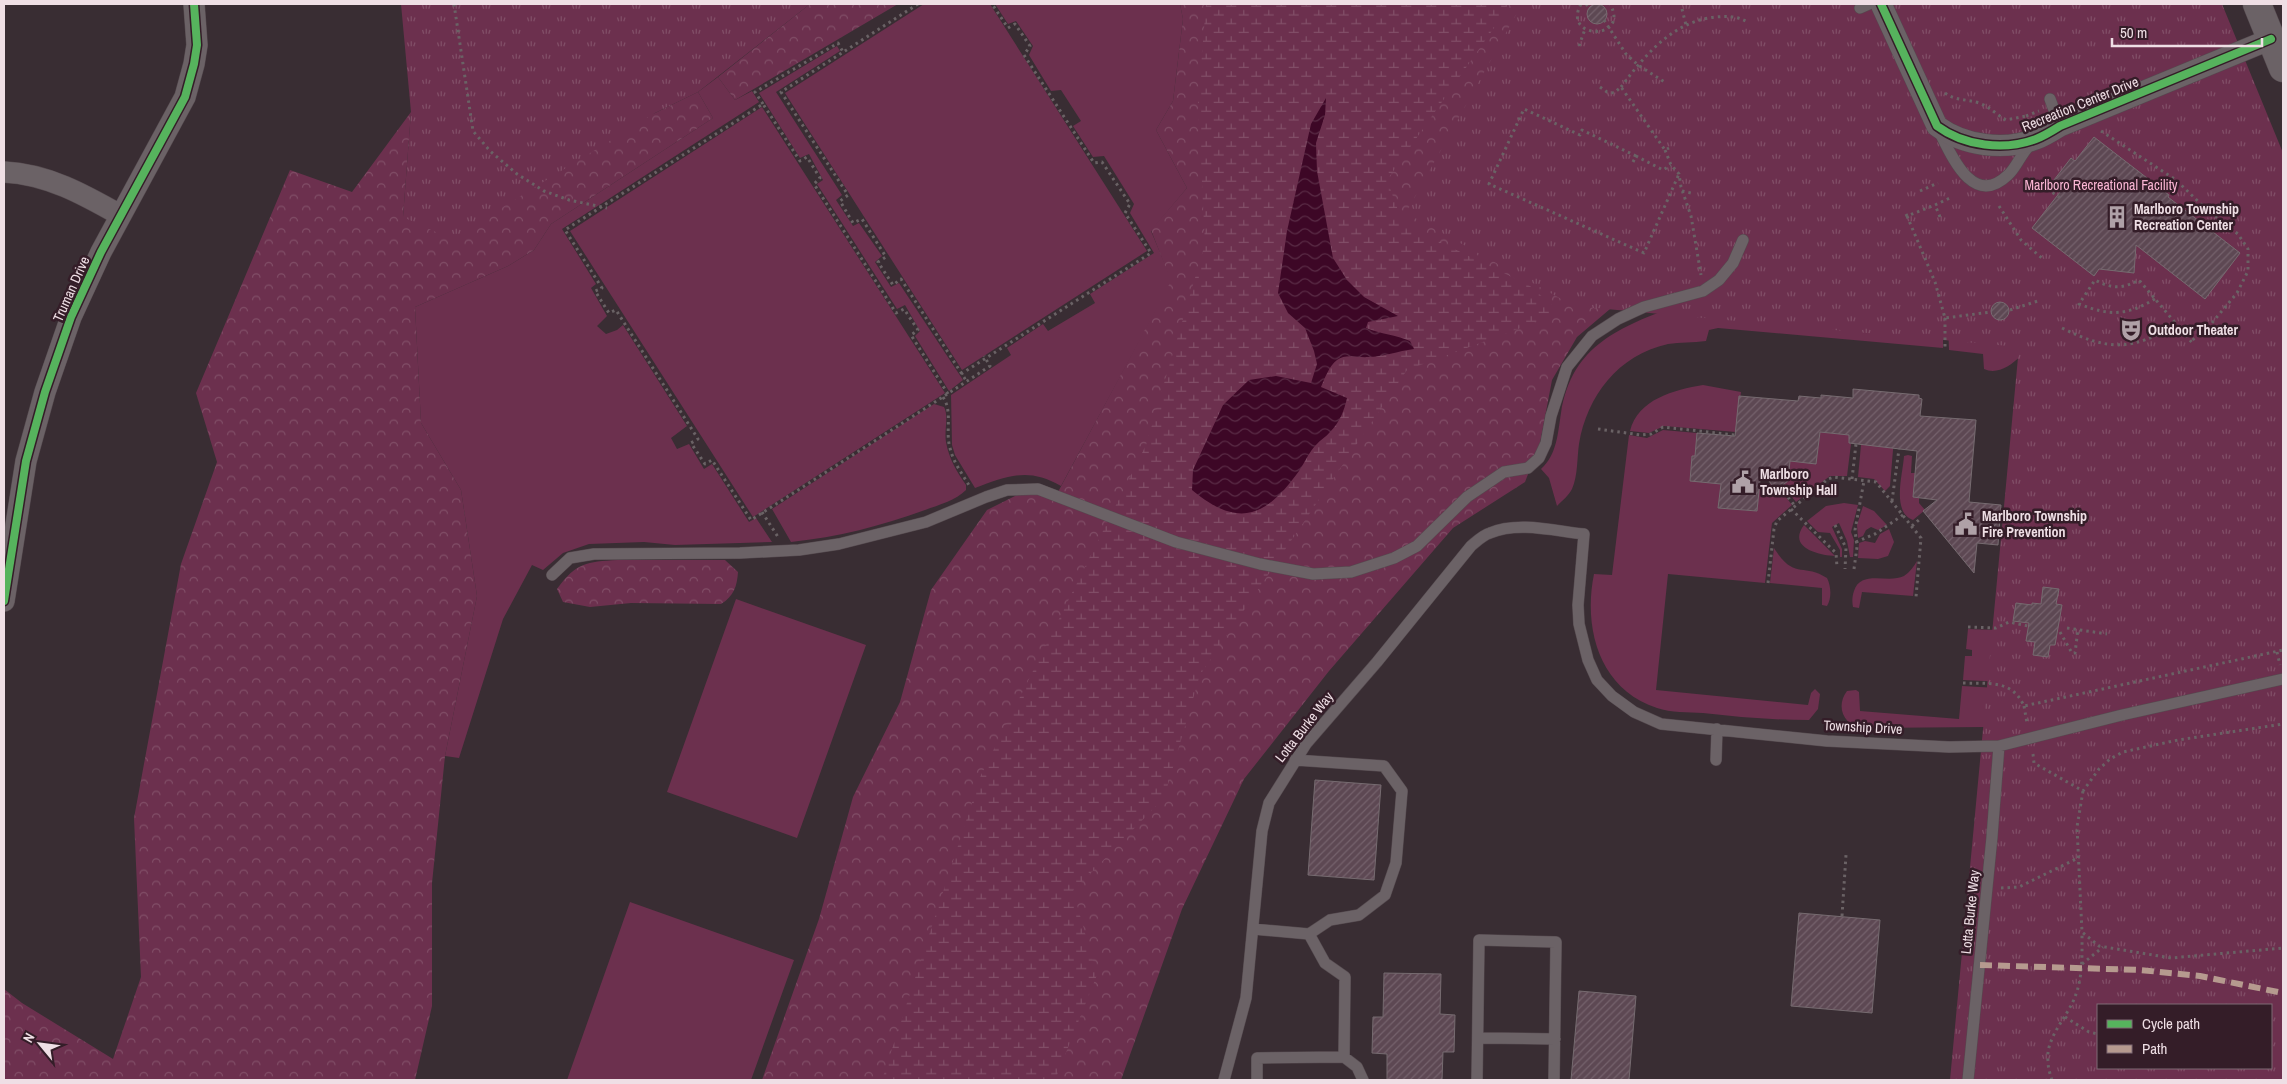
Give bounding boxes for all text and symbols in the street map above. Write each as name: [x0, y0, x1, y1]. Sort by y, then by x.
scale bar: [2112, 15, 2262, 47]
text: 50 m: [2120, 22, 2147, 43]
street label: Recreation Center Drive: [2019, 72, 2141, 136]
park label: Marlboro Recreational Facility: [2024, 176, 2178, 194]
place label: Marlboro Township Recreation Center: [2134, 200, 2239, 234]
building icon: Marlboro Township Recreation Center: [2104, 204, 2130, 230]
street label: Truman Drive: [49, 253, 93, 325]
theatre icon: Outdoor Theater: [2118, 317, 2144, 343]
place label: Outdoor Theater: [2148, 321, 2238, 339]
place label: Marlboro Township Hall: [1760, 465, 1837, 499]
public building icon: Marlboro Township Hall: [1730, 469, 1756, 495]
place label: Marlboro Township Fire Prevention: [1982, 507, 2087, 541]
public building icon: Marlboro Township Fire Prevention: [1953, 511, 1979, 537]
street label: Lotta Burke Way: [1271, 688, 1337, 766]
street label: Township Drive: [1823, 716, 1903, 738]
street label: Lotta Burke Way: [1957, 869, 1983, 955]
legend: [2097, 1004, 2272, 1069]
text: Cycle path: [2142, 1013, 2200, 1034]
north arrow: [15, 1019, 65, 1069]
text: N: [19, 1030, 39, 1046]
text: Path: [2142, 1038, 2167, 1059]

